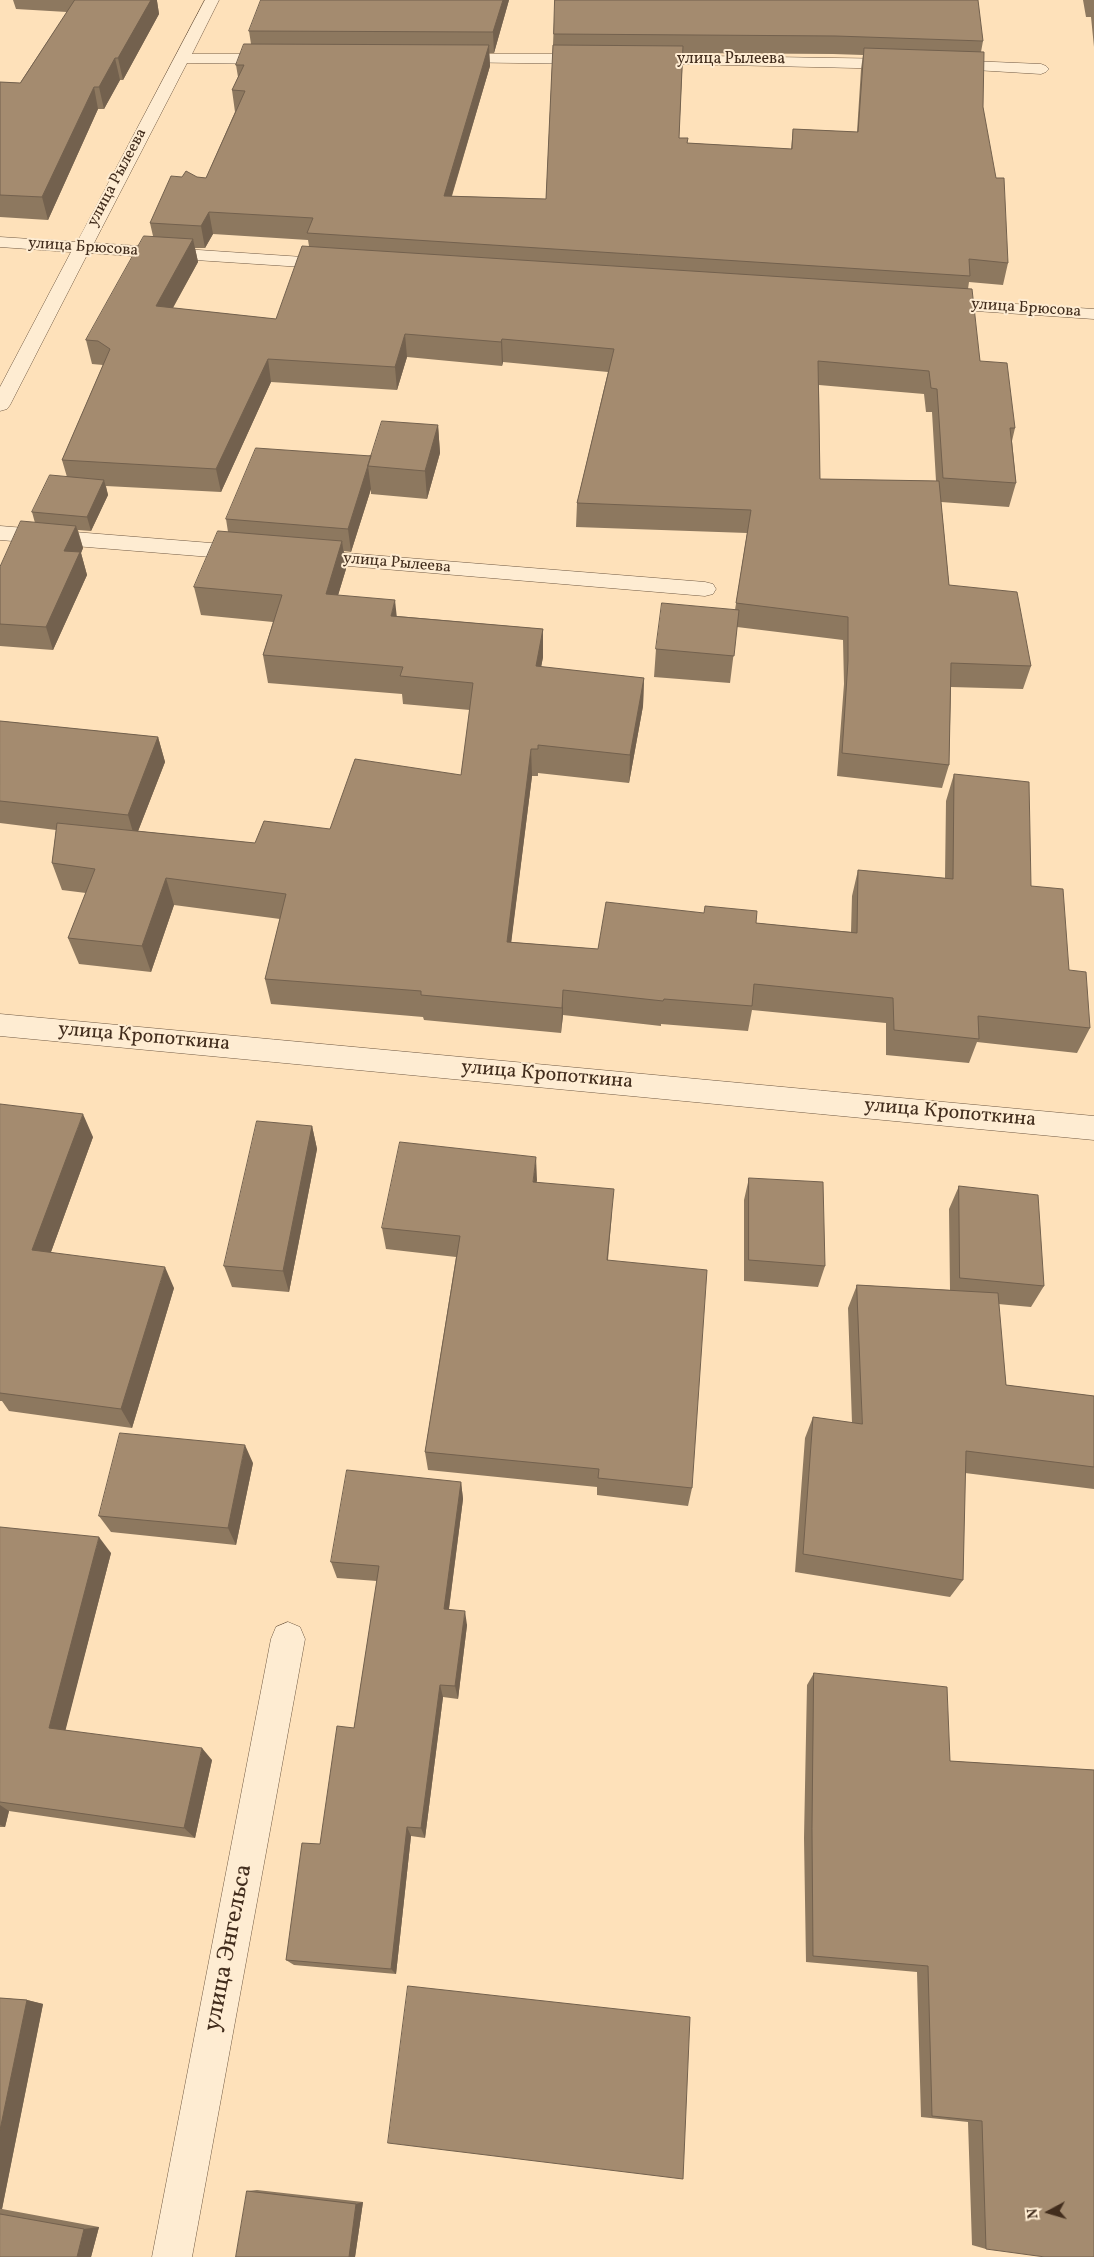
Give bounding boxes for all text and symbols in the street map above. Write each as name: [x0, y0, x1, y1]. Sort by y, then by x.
street label: улица Рылеева: [677, 50, 785, 70]
street label: улица Рылеева: [84, 126, 152, 230]
street label: улица Брюсова: [27, 235, 139, 261]
street label: улица Брюсова: [970, 296, 1082, 322]
street label: улица Рылеева: [342, 550, 452, 578]
street label: улица Кропоткина: [57, 1019, 231, 1057]
street label: улица Кропоткина: [460, 1057, 634, 1095]
street label: улица Кропоткина: [863, 1095, 1037, 1133]
street label: улица Энгельса: [200, 1862, 260, 2034]
north arrow: [1024, 2187, 1074, 2237]
text: N: [1024, 2208, 1044, 2220]

